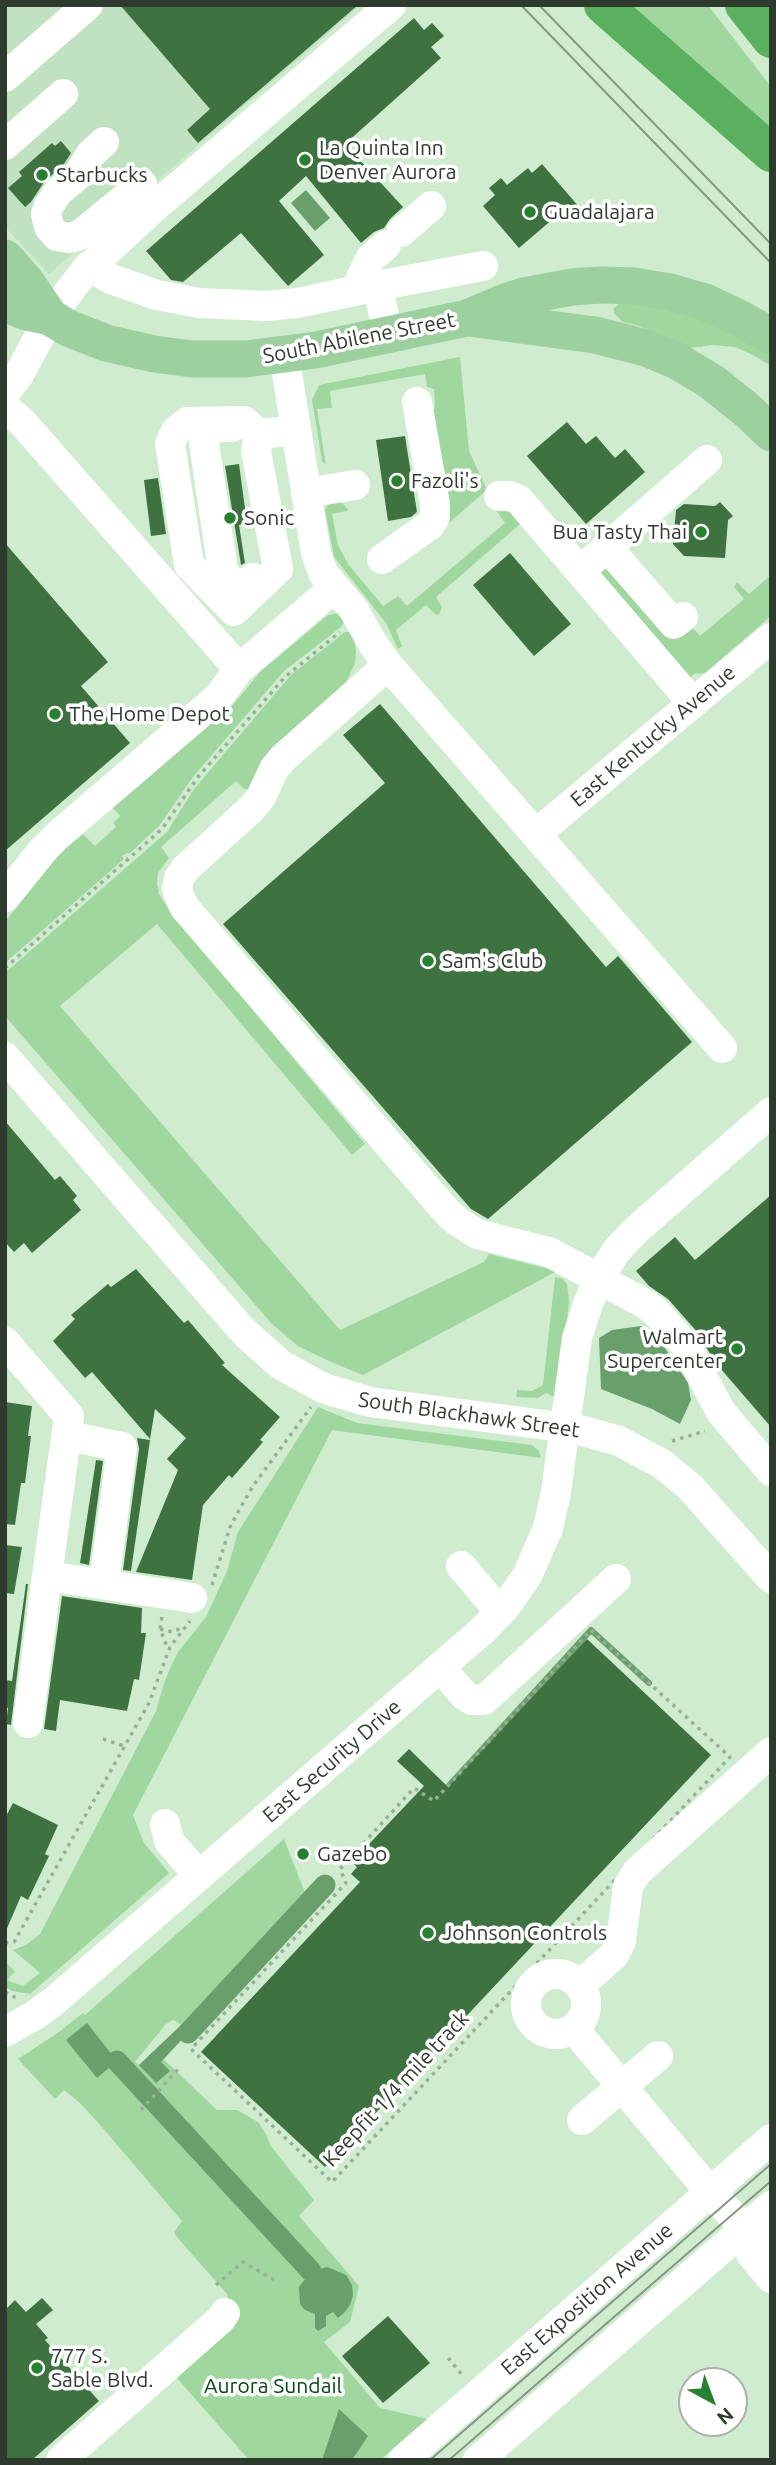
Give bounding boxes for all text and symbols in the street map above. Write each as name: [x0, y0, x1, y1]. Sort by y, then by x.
place label: La Quinta Inn Denver Aurora: [319, 135, 457, 185]
marker: La Quinta Inn Denver Aurora: [297, 152, 313, 168]
place label: Starbucks: [56, 162, 148, 188]
marker: Starbucks: [34, 167, 50, 183]
place label: Guadalajara: [544, 199, 655, 225]
marker: Guadalajara: [522, 204, 538, 220]
street label: South Abilene Street: [261, 307, 457, 369]
place label: Fazoli's: [411, 468, 479, 494]
marker: Fazoli's: [389, 473, 405, 489]
place label: Sonic: [244, 505, 294, 531]
marker: Sonic: [222, 510, 238, 526]
place label: Bua Tasty Thai: [553, 519, 687, 545]
marker: Bua Tasty Thai: [693, 524, 709, 540]
street label: East Kentucky Avenue: [566, 660, 740, 812]
place label: The Home Depot: [69, 701, 230, 727]
marker: The Home Depot: [47, 706, 63, 722]
place label: Sam's Club: [442, 948, 543, 974]
marker: Sam's Club: [420, 953, 436, 969]
place label: Walmart Supercenter: [607, 1324, 723, 1374]
marker: Walmart Supercenter: [729, 1341, 745, 1357]
street label: South Blackhawk Street: [357, 1387, 581, 1443]
street label: East Security Drive: [258, 1694, 406, 1828]
place label: Gazebo: [317, 1841, 387, 1867]
marker: Gazebo: [295, 1846, 311, 1862]
place label: Johnson Controls: [442, 1920, 607, 1946]
marker: Johnson Controls: [420, 1925, 436, 1941]
street label: Keepfit 1/4 mile track: [318, 2006, 474, 2172]
street label: East Exposition Avenue: [496, 2218, 678, 2380]
place label: 777 S. Sable Blvd.: [51, 2343, 153, 2393]
marker: 777 S. Sable Blvd.: [29, 2360, 45, 2376]
north arrow: [678, 2367, 748, 2437]
park label: Aurora Sundail: [204, 2373, 342, 2399]
text: N: [713, 2403, 738, 2429]

